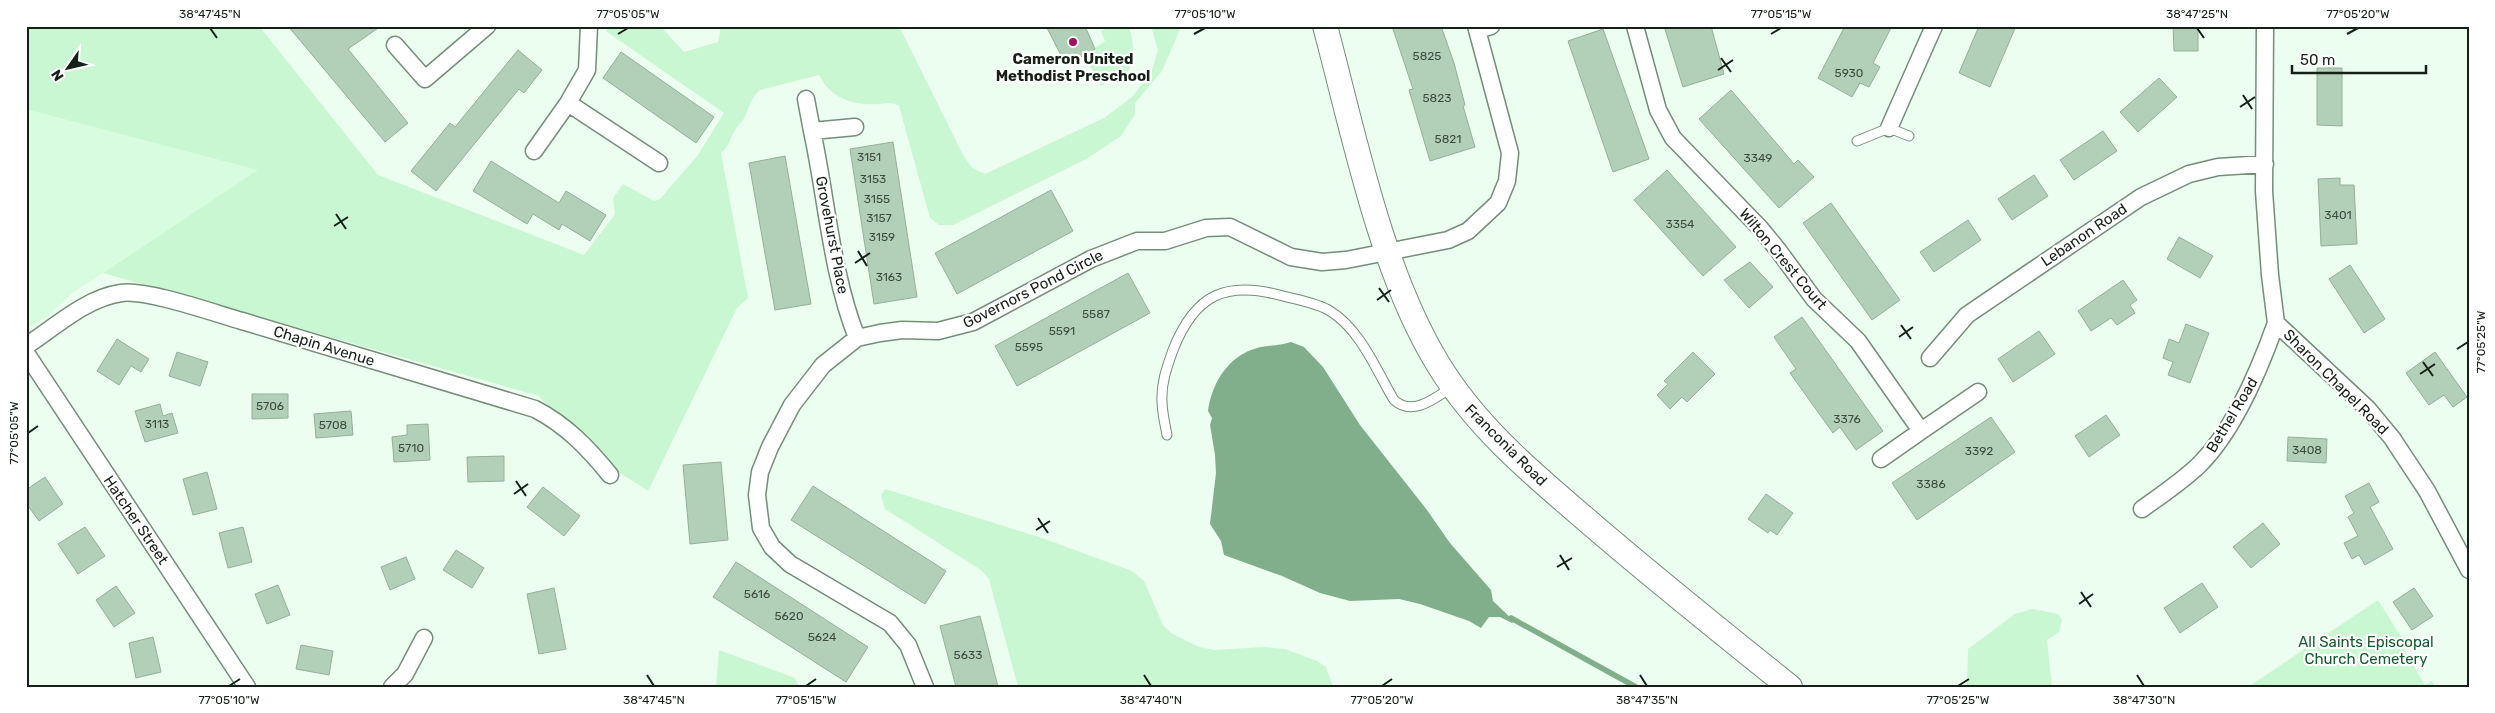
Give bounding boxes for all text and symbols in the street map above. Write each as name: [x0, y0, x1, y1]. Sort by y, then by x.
text: 38°47'45"N: [179, 7, 241, 21]
text: 77°05'05"W: [596, 7, 660, 21]
text: 77°05'10"W: [1174, 7, 1236, 21]
text: 77°05'15"W: [1751, 7, 1812, 21]
text: 38°47'25"N: [2166, 7, 2228, 21]
text: 77°05'20"W: [2326, 7, 2390, 21]
marker: Cameron United Methodist Preschool: [1067, 36, 1079, 48]
north arrow: [42, 42, 92, 92]
scale bar: [2292, 42, 2426, 74]
house number: 5825: [1413, 49, 1441, 63]
place label: Cameron United Methodist Preschool: [996, 50, 1150, 85]
text: 50 m: [2300, 51, 2335, 69]
text: N: [48, 66, 68, 84]
house number: 5930: [1835, 66, 1863, 80]
house number: 5823: [1422, 91, 1452, 105]
house number: 5821: [1435, 132, 1461, 146]
house number: 3151: [857, 150, 881, 164]
house number: 3349: [1744, 151, 1772, 165]
house number: 3153: [860, 172, 886, 186]
street label: Grovehurst Place: [812, 174, 852, 296]
house number: 3155: [864, 192, 890, 206]
street label: Lebanon Road: [2038, 200, 2130, 270]
street label: Wilton Crest Court: [1735, 205, 1831, 313]
house number: 3401: [2324, 208, 2352, 222]
house number: 3157: [866, 211, 892, 225]
house number: 3354: [1665, 217, 1695, 231]
house number: 3159: [869, 230, 895, 244]
street label: Governors Pond Circle: [960, 246, 1106, 332]
house number: 3163: [876, 270, 902, 284]
house number: 5587: [1082, 307, 1110, 321]
text: 77°05'25"W: [2474, 310, 2488, 373]
street label: Chapin Avenue: [271, 322, 377, 370]
house number: 5591: [1049, 324, 1075, 338]
street label: Sharon Chapel Road: [2280, 326, 2392, 438]
house number: 5595: [1015, 340, 1043, 354]
street label: Bethel Road: [2202, 374, 2262, 456]
house number: 5706: [256, 399, 284, 413]
street label: Franconia Road: [1461, 400, 1551, 490]
text: 77°05'05"W: [7, 401, 21, 465]
house number: 3376: [1833, 412, 1861, 426]
house number: 3113: [145, 417, 169, 431]
house number: 5708: [319, 418, 347, 432]
house number: 5710: [398, 441, 424, 455]
house number: 3408: [2292, 443, 2322, 457]
house number: 3392: [1965, 444, 1993, 458]
street label: Hatcher Street: [100, 472, 172, 568]
house number: 3386: [1916, 477, 1946, 491]
house number: 5616: [744, 587, 770, 601]
house number: 5620: [774, 609, 804, 623]
house number: 5624: [808, 630, 837, 644]
park label: All Saints Episcopal Church Cemetery: [2298, 633, 2434, 668]
house number: 5633: [954, 648, 982, 662]
text: 77°05'10"W: [198, 693, 260, 707]
text: 38°47'45"N: [623, 693, 685, 707]
text: 77°05'15"W: [776, 693, 837, 707]
text: 38°47'40"N: [1120, 693, 1182, 707]
text: 77°05'20"W: [1350, 693, 1414, 707]
text: 38°47'35"N: [1616, 693, 1678, 707]
text: 77°05'25"W: [1927, 693, 1990, 707]
text: 38°47'30"N: [2113, 693, 2175, 707]

